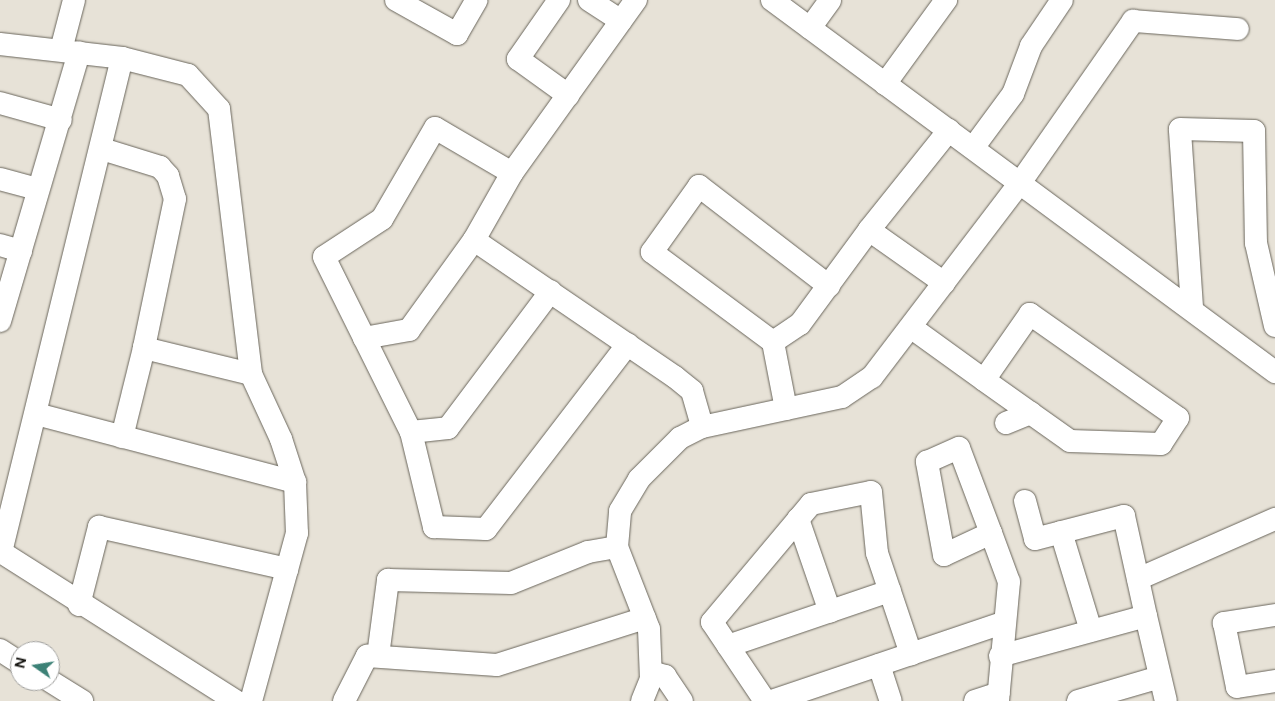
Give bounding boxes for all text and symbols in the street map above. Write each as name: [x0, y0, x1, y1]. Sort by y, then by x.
north arrow: [10, 641, 60, 691]
text: N: [11, 656, 30, 670]

